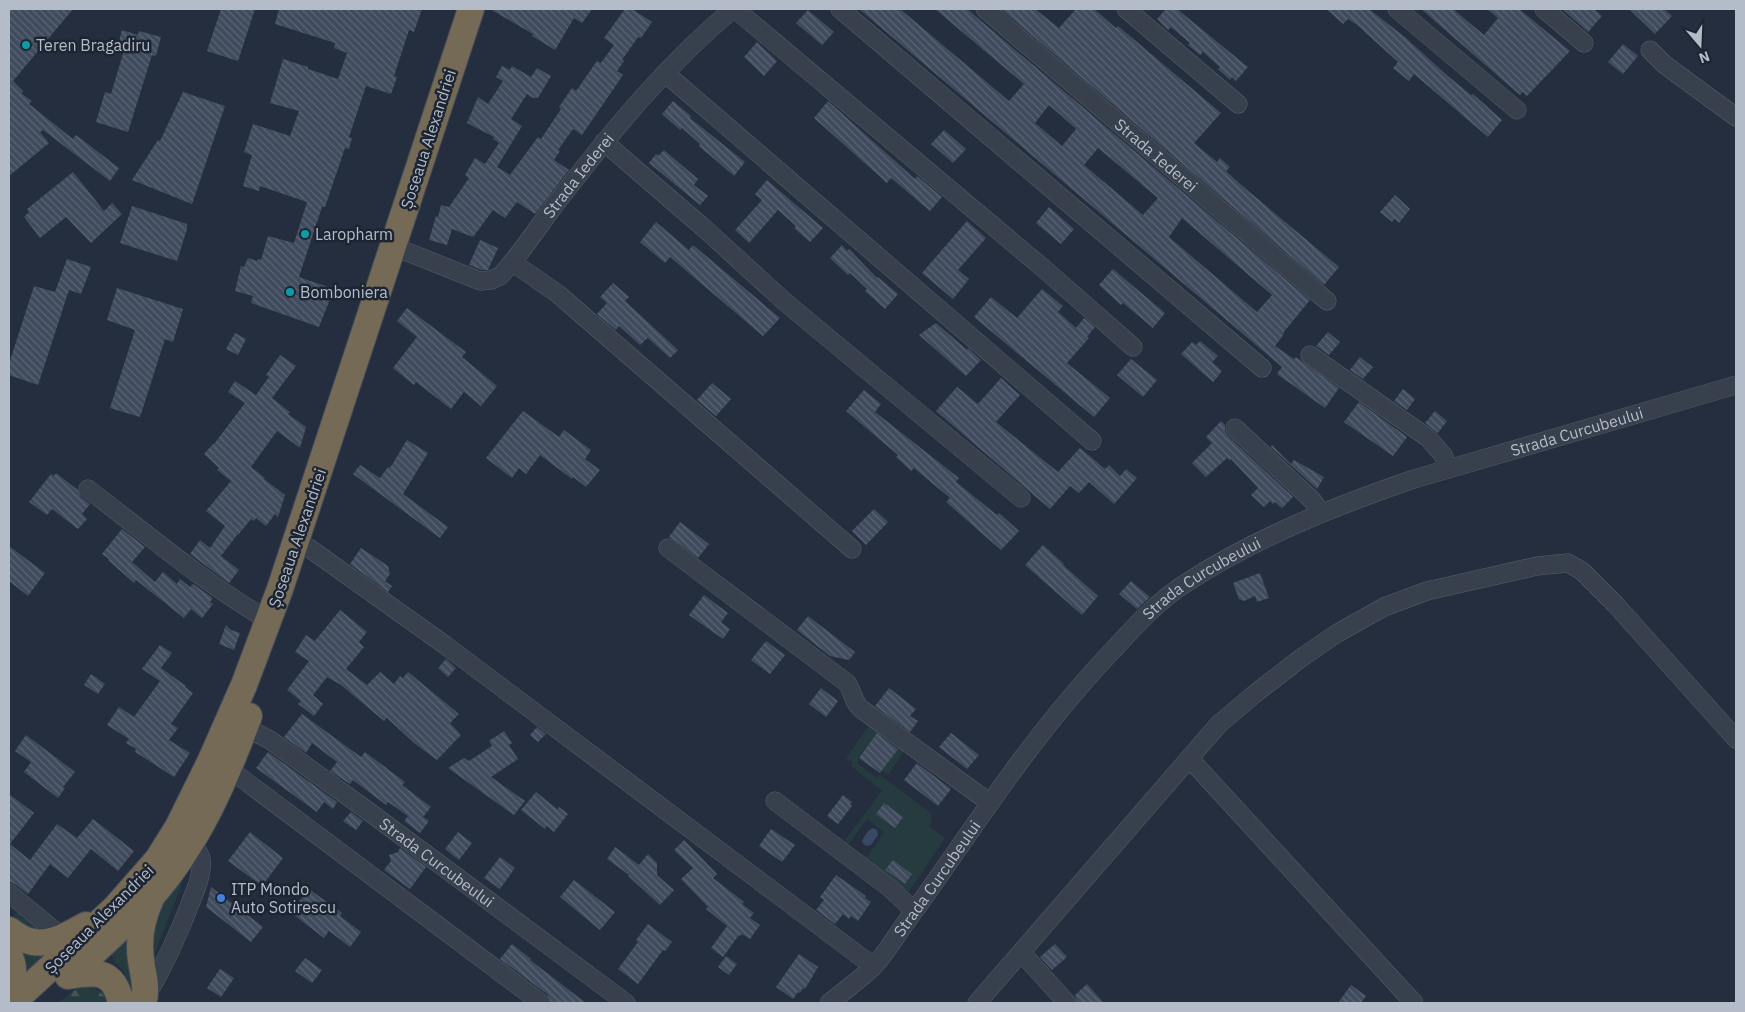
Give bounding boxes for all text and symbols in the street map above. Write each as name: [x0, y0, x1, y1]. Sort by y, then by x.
north arrow: [1675, 20, 1725, 70]
place label: Teren Bragadiru: [36, 35, 150, 55]
marker: Teren Bragadiru: [20, 39, 32, 51]
text: N: [1697, 47, 1712, 67]
street label: Șoseaua Alexandriei: [396, 67, 460, 211]
street label: Strada Iederei: [1111, 114, 1202, 196]
street label: Strada Iederei: [538, 129, 618, 222]
place label: Laropharm: [315, 224, 393, 244]
marker: Laropharm: [299, 228, 311, 240]
place label: Bomboniera: [300, 282, 388, 302]
marker: Bomboniera: [284, 286, 296, 298]
street label: Strada Curcubeului: [1508, 403, 1646, 460]
street label: Șoseaua Alexandriei: [264, 466, 330, 610]
street label: Strada Curcubeului: [1138, 532, 1264, 624]
street label: Strada Curcubeului: [376, 813, 498, 911]
street label: Strada Curcubeului: [889, 816, 985, 940]
street label: Șoseaua Alexandriei: [40, 860, 158, 978]
place label: ITP Mondo Auto Sotirescu: [231, 879, 336, 917]
marker: ITP Mondo Auto Sotirescu: [215, 892, 227, 904]

